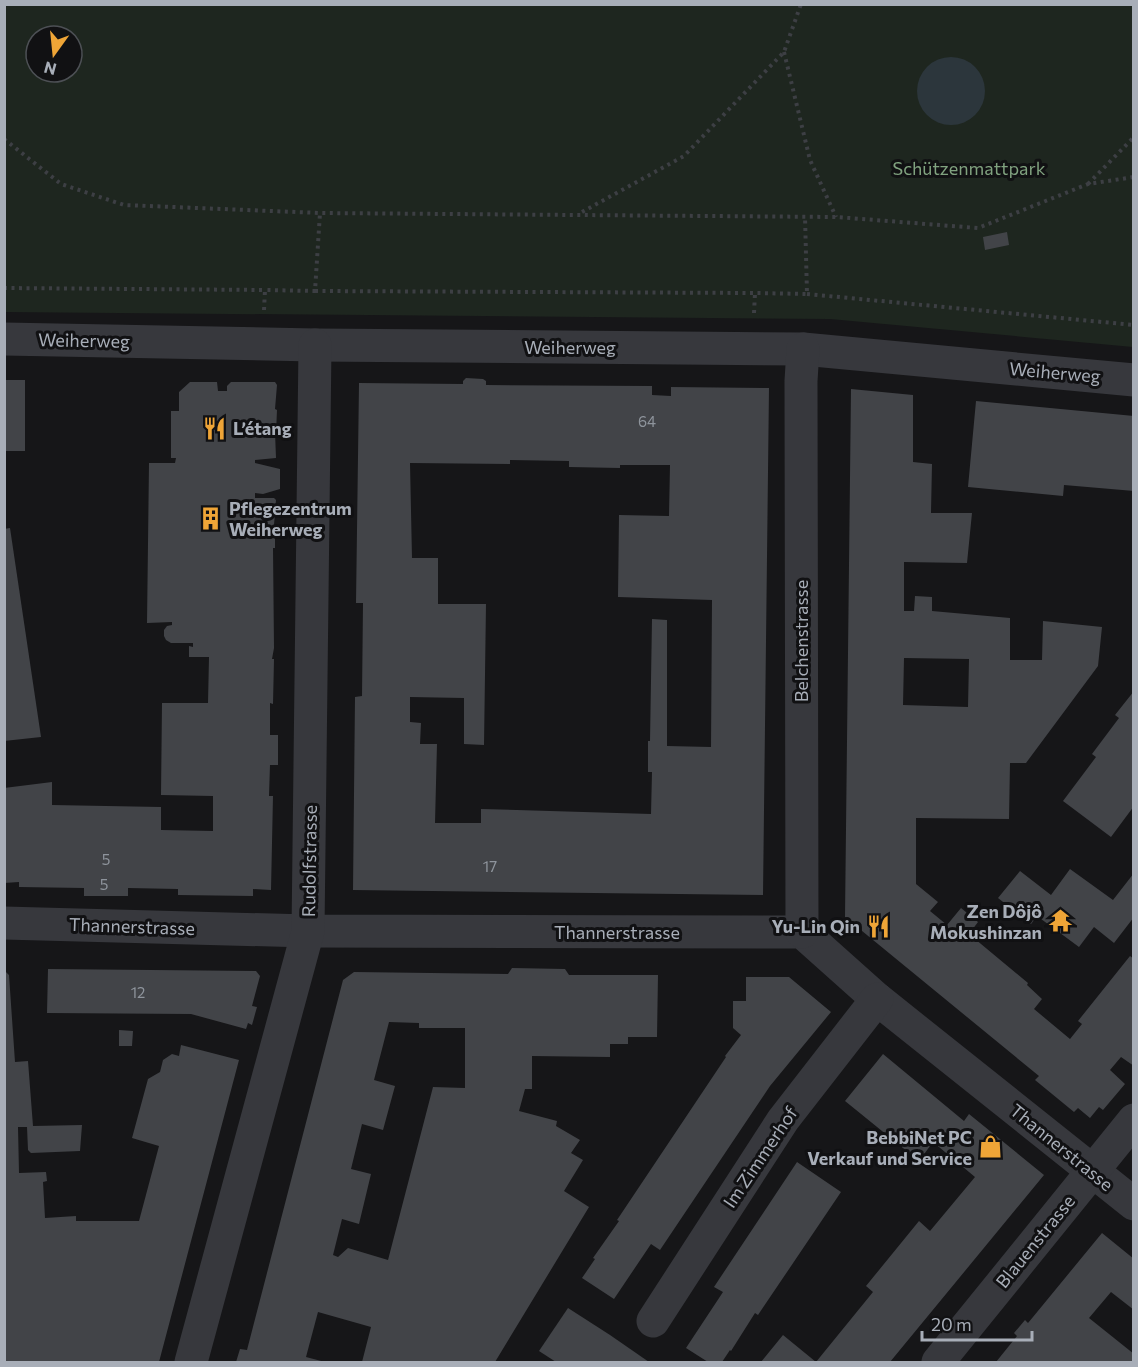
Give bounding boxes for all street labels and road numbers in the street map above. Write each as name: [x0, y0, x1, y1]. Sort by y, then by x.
street label: Weiherweg: [38, 328, 130, 352]
street label: Weiherweg: [524, 336, 616, 358]
street label: Weiherweg: [1008, 357, 1102, 387]
street label: Belchenstrasse: [790, 580, 812, 702]
street label: Rudolfstrasse: [297, 805, 321, 917]
street label: Thannerstrasse: [69, 913, 195, 939]
street label: Thannerstrasse: [554, 921, 680, 943]
street label: Thannerstrasse: [1006, 1099, 1118, 1195]
street label: Im Zimmerhof: [718, 1102, 802, 1212]
street label: Blauenstrasse: [991, 1190, 1079, 1292]

